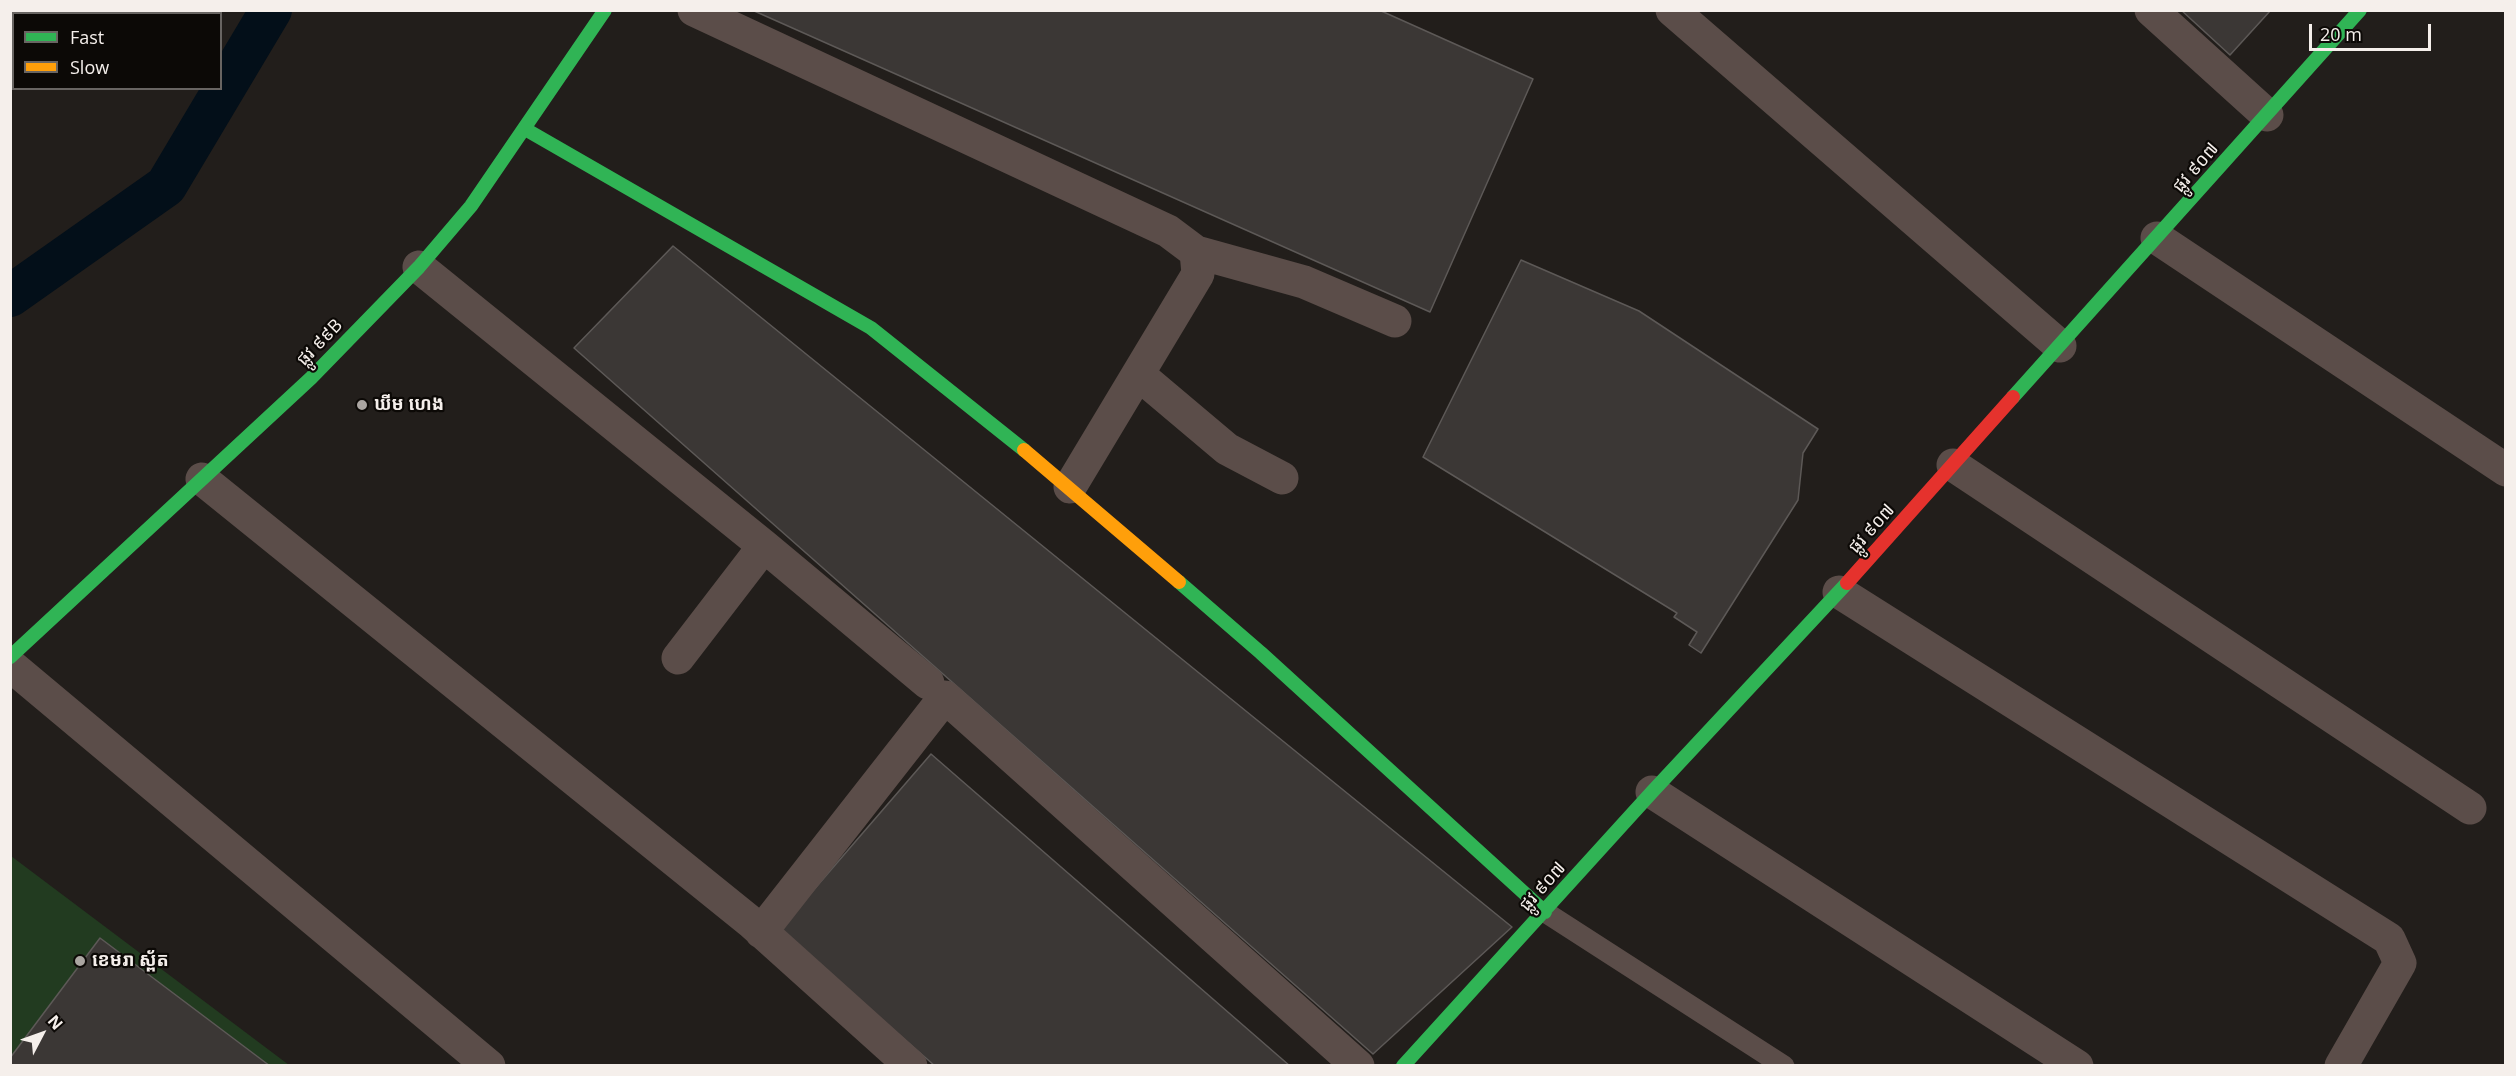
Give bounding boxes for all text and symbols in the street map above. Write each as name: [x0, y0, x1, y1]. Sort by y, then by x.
legend: [12, 12, 222, 90]
scale bar: [2312, 12, 2434, 50]
text: 20 m: [2320, 22, 2362, 46]
text: Fast: [70, 25, 104, 49]
text: Slow: [70, 55, 109, 79]
street label: ផ្លូវ ៩០៧: [2169, 139, 2223, 197]
street label: ផ្លូវ ៩៩B: [293, 315, 347, 371]
place label: ឃីម ហេង: [374, 394, 444, 416]
marker: ឃីម ហេង: [355, 398, 369, 412]
street label: ផ្លូវ ៩០៧: [1844, 500, 1900, 558]
street label: ផ្លូវ ៩០៧: [1515, 858, 1571, 916]
place label: ខេមរា ស្ព័ត: [92, 950, 169, 972]
marker: ខេមរា ស្ព័ត: [73, 954, 87, 968]
north arrow: [12, 1004, 72, 1064]
text: N: [43, 1010, 68, 1034]

